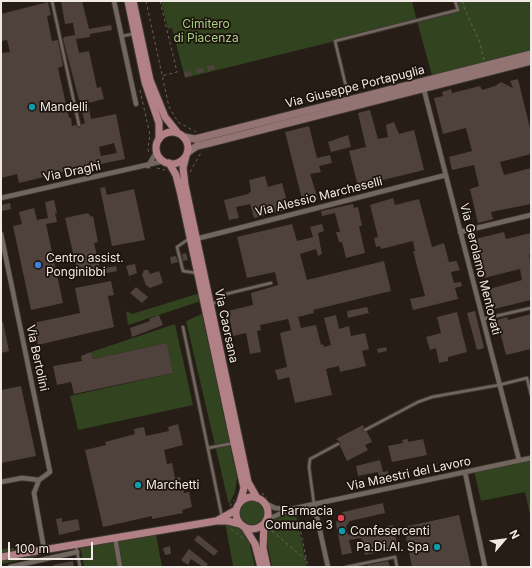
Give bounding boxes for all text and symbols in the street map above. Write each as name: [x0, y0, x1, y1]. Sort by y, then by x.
park label: Cimitero di Piacenza: [173, 17, 239, 45]
street label: Via Giuseppe Portapuglia: [284, 63, 426, 111]
place label: Mandelli: [40, 100, 88, 114]
marker: Mandelli: [27, 102, 37, 112]
street label: Via Draghi: [42, 159, 102, 185]
street label: Via Alessio Marcheselli: [254, 174, 384, 220]
street label: Via Gerolamo Mentovati: [457, 202, 503, 336]
place label: Centro assist. Ponginibbi: [46, 251, 124, 279]
marker: Centro assist. Ponginibbi: [33, 260, 43, 270]
street label: Via Caorsana: [211, 288, 241, 364]
street label: Via Bertolini: [23, 323, 51, 393]
street label: Via Maestri del Lavoro: [346, 454, 472, 494]
place label: Marchetti: [146, 478, 199, 492]
marker: Marchetti: [133, 480, 143, 490]
place label: Farmacia Comunale 3: [265, 504, 333, 532]
marker: Farmacia Comunale 3: [336, 513, 346, 523]
north arrow: [484, 520, 524, 560]
place label: Confesercenti: [350, 524, 430, 538]
marker: Confesercenti: [337, 526, 347, 536]
text: N: [506, 527, 523, 541]
scale bar: [10, 534, 95, 560]
place label: Pa.Di.Al. Spa: [356, 540, 429, 554]
text: 100 m: [15, 541, 49, 556]
marker: Pa.Di.Al. Spa: [432, 542, 442, 552]

